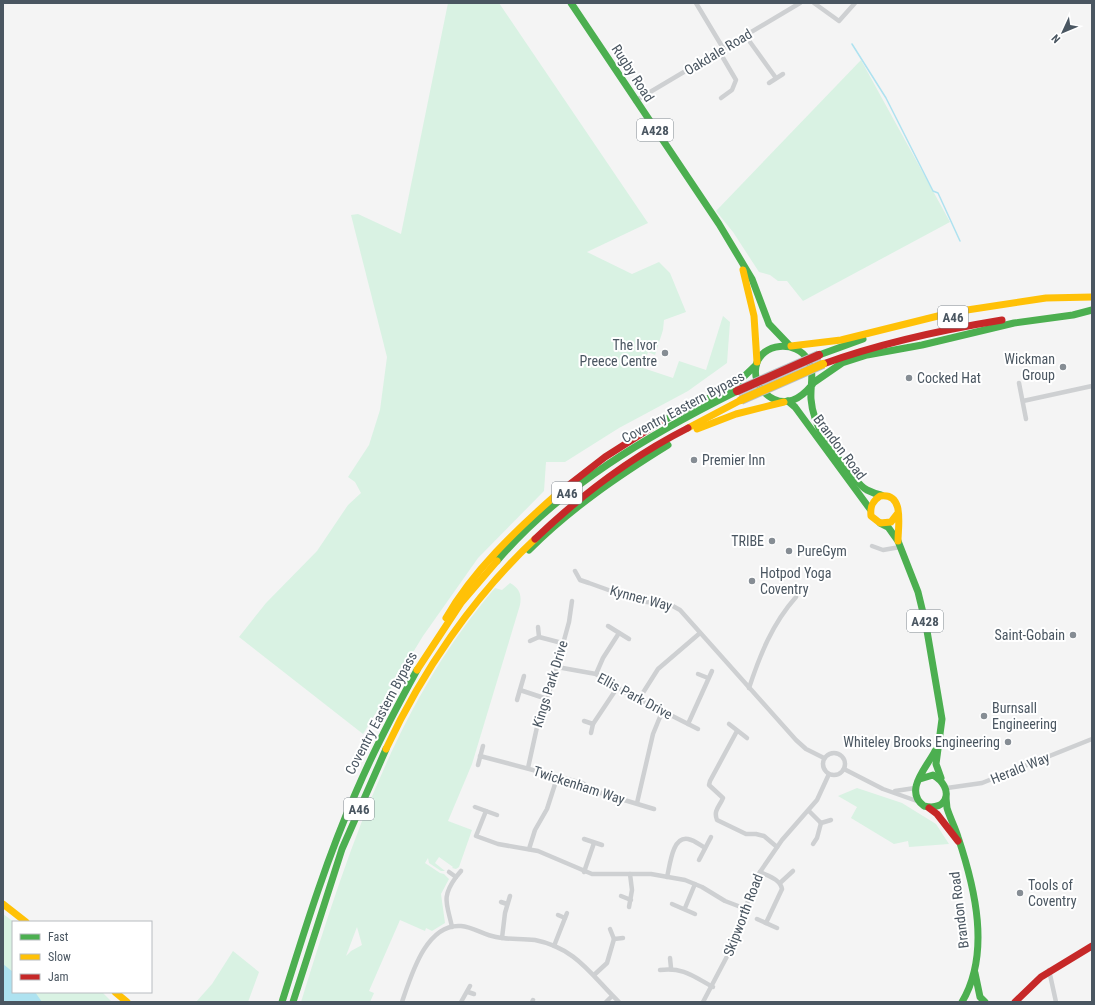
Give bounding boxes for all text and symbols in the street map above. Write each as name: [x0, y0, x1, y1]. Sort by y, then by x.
north arrow: [1043, 12, 1083, 52]
street label: Oakdale Road: [681, 26, 755, 78]
text: N: [1049, 31, 1063, 46]
street label: Rugby Road: [609, 41, 657, 105]
road number: A428: [637, 119, 673, 141]
road number: A46: [938, 306, 968, 328]
place label: The Ivor Preece Centre: [580, 337, 657, 369]
marker: The Ivor Preece Centre: [660, 348, 670, 358]
place label: Wickman Group: [1004, 351, 1055, 383]
marker: Wickman Group: [1058, 362, 1068, 372]
street label: Coventry Eastern Bypass: [619, 368, 747, 446]
place label: Cocked Hat: [917, 370, 981, 386]
marker: Cocked Hat: [904, 373, 914, 383]
street label: Brandon Road: [810, 411, 870, 483]
place label: Premier Inn: [702, 452, 765, 468]
marker: Premier Inn: [689, 455, 699, 465]
road number: A46: [552, 482, 582, 504]
place label: TRIBE: [731, 533, 764, 549]
marker: TRIBE: [767, 536, 777, 546]
place label: PureGym: [797, 543, 847, 559]
marker: PureGym: [784, 546, 794, 556]
place label: Hotpod Yoga Coventry: [760, 565, 831, 597]
marker: Hotpod Yoga Coventry: [747, 576, 757, 586]
street label: Kynner Way: [608, 582, 674, 614]
road number: A428: [907, 610, 943, 632]
place label: Saint-Gobain: [995, 627, 1065, 643]
marker: Saint-Gobain: [1068, 630, 1078, 640]
street label: Kings Park Drive: [529, 638, 571, 729]
street label: Coventry Eastern Bypass: [342, 649, 420, 777]
street label: Ellis Park Drive: [595, 670, 675, 723]
place label: Burnsall Engineering: [992, 700, 1057, 732]
marker: Burnsall Engineering: [979, 711, 989, 721]
place label: Whiteley Brooks Engineering: [843, 734, 1000, 750]
marker: Whiteley Brooks Engineering: [1003, 737, 1013, 747]
street label: Herald Way: [988, 749, 1052, 787]
street label: Twickenham Way: [531, 763, 627, 807]
road number: A46: [344, 798, 374, 820]
street label: Brandon Road: [946, 871, 972, 949]
street label: Skipworth Road: [720, 872, 766, 958]
place label: Tools of Coventry: [1028, 877, 1077, 909]
marker: Tools of Coventry: [1015, 888, 1025, 898]
legend: [12, 921, 152, 993]
text: Fast: [48, 930, 69, 944]
text: Slow: [48, 950, 71, 964]
text: Jam: [48, 970, 69, 984]

